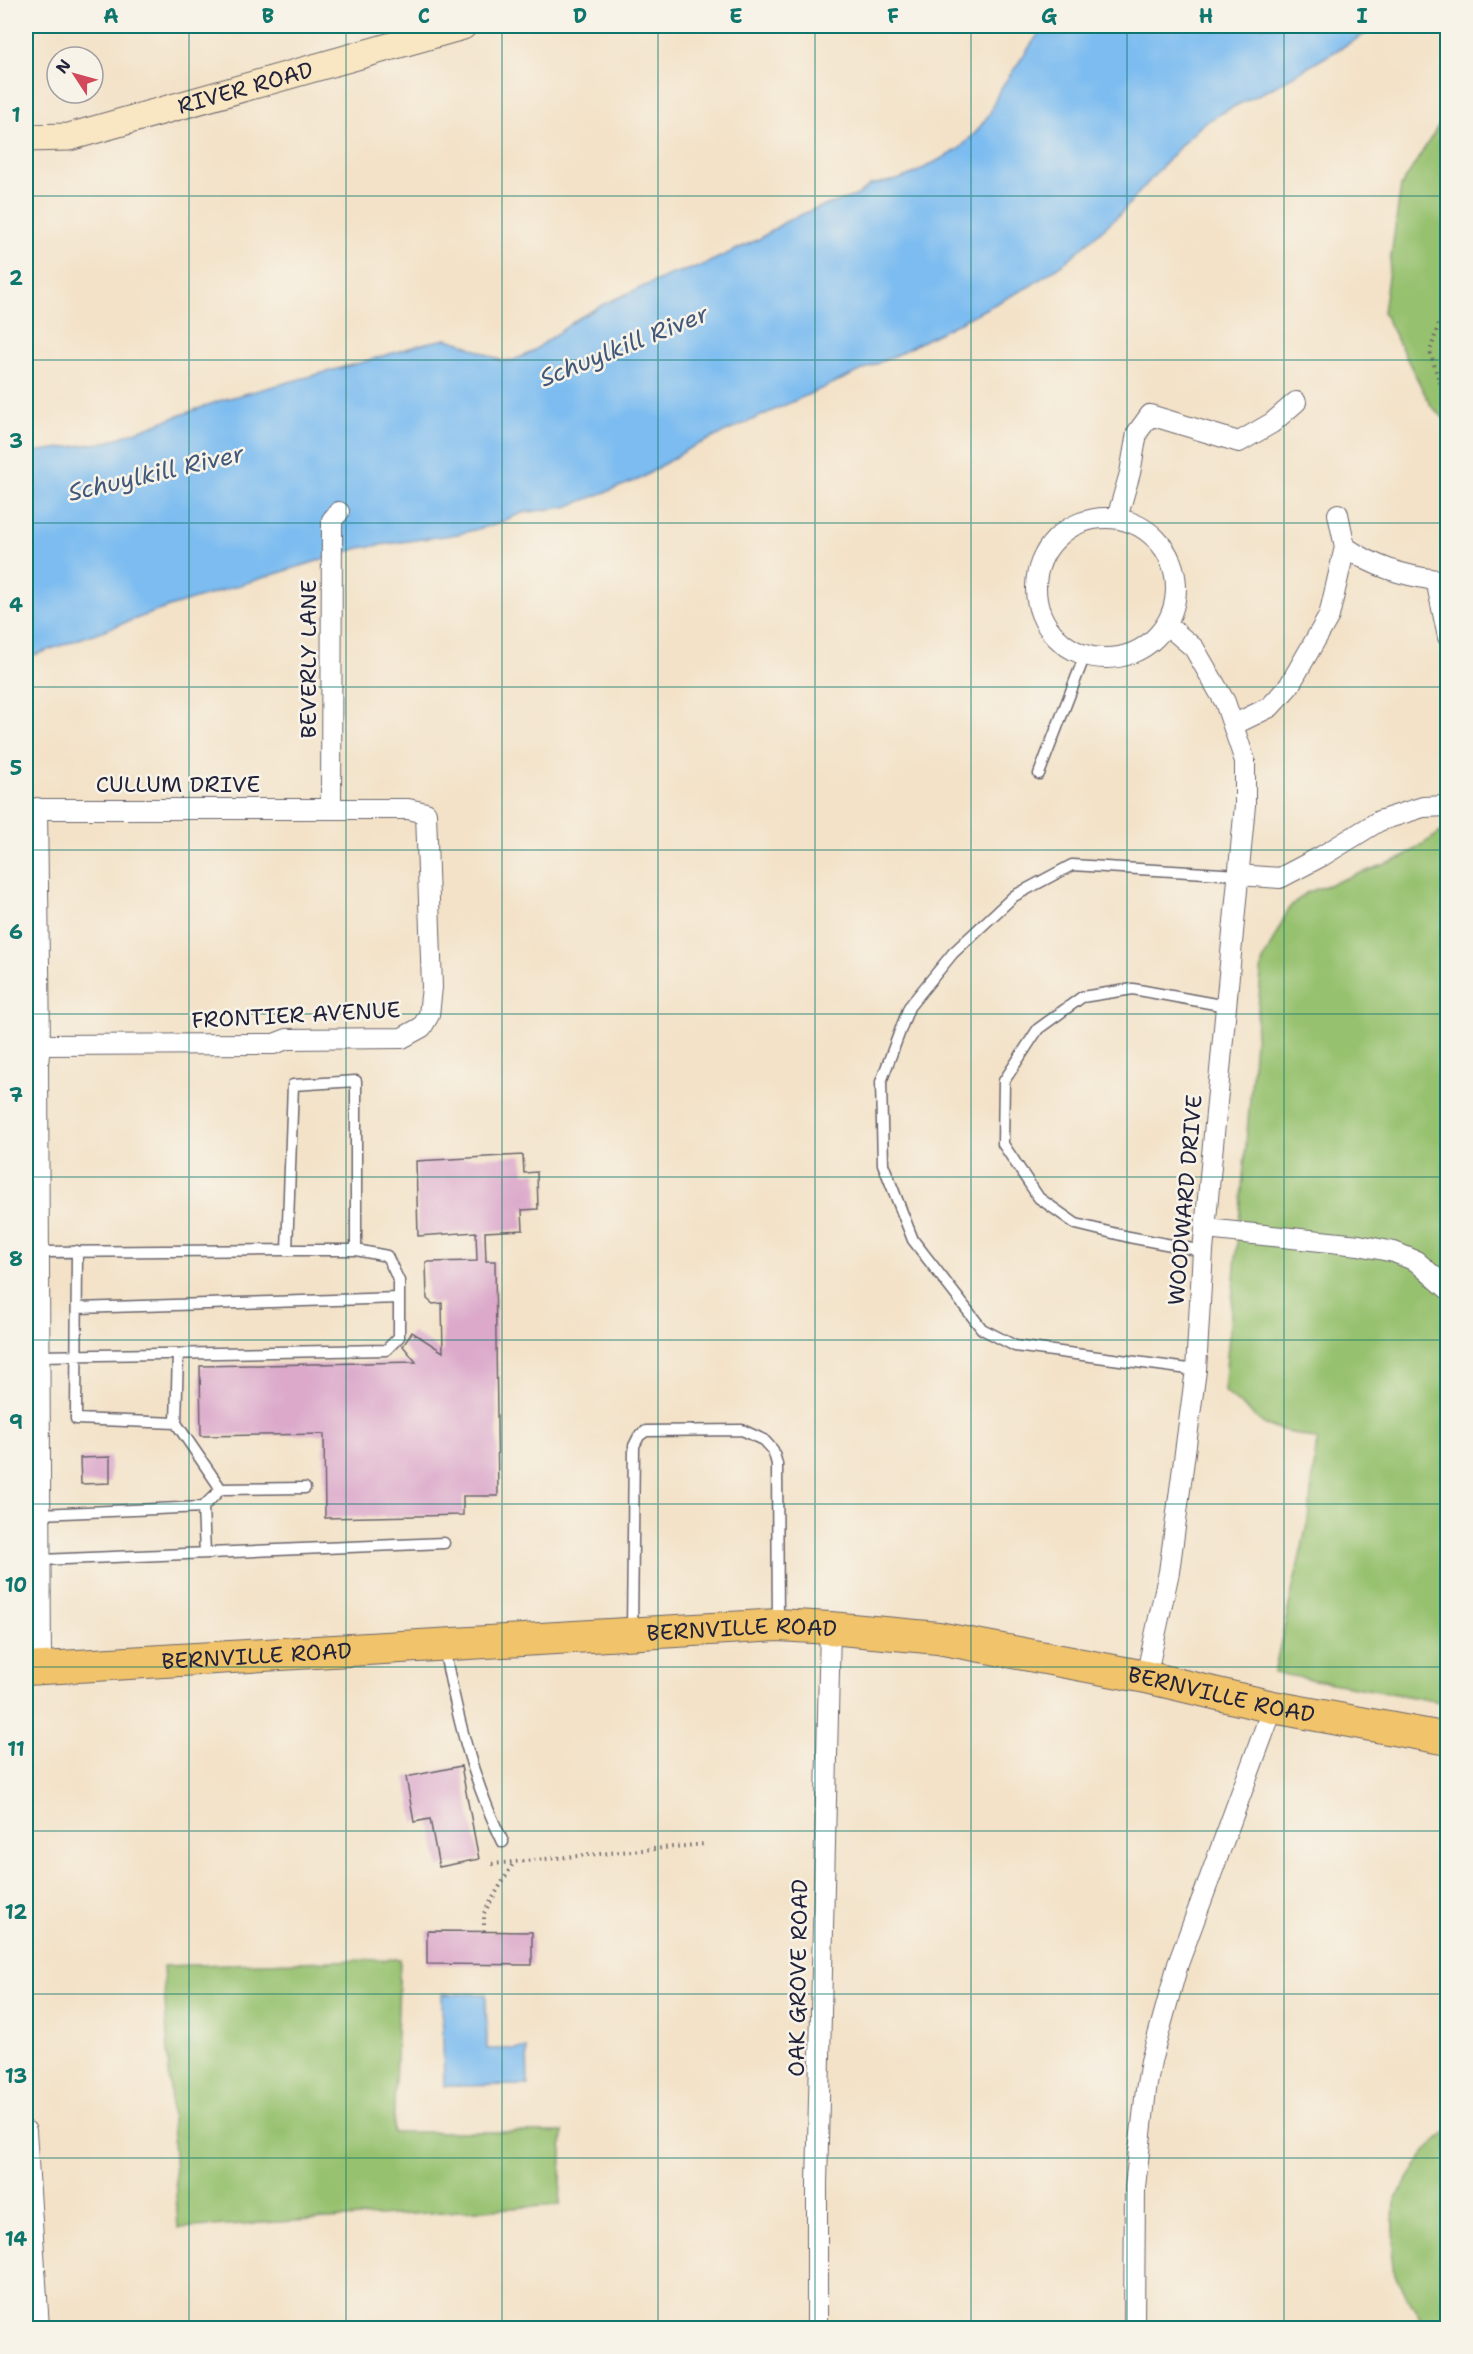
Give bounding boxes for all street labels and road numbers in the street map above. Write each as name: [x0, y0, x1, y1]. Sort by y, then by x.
street label: RIVER ROAD: [174, 55, 316, 120]
street label: BEVERLY LANE: [294, 579, 323, 739]
street label: CULLUM DRIVE: [96, 770, 260, 799]
street label: FRONTIER AVENUE: [191, 995, 401, 1035]
street label: WOODWARD DRIVE: [1161, 1093, 1209, 1307]
street label: BERNVILLE ROAD: [646, 1610, 838, 1647]
street label: BERNVILLE ROAD: [161, 1635, 353, 1676]
street label: BERNVILLE ROAD: [1126, 1659, 1317, 1729]
street label: OAK GROVE ROAD: [782, 1879, 814, 2077]

